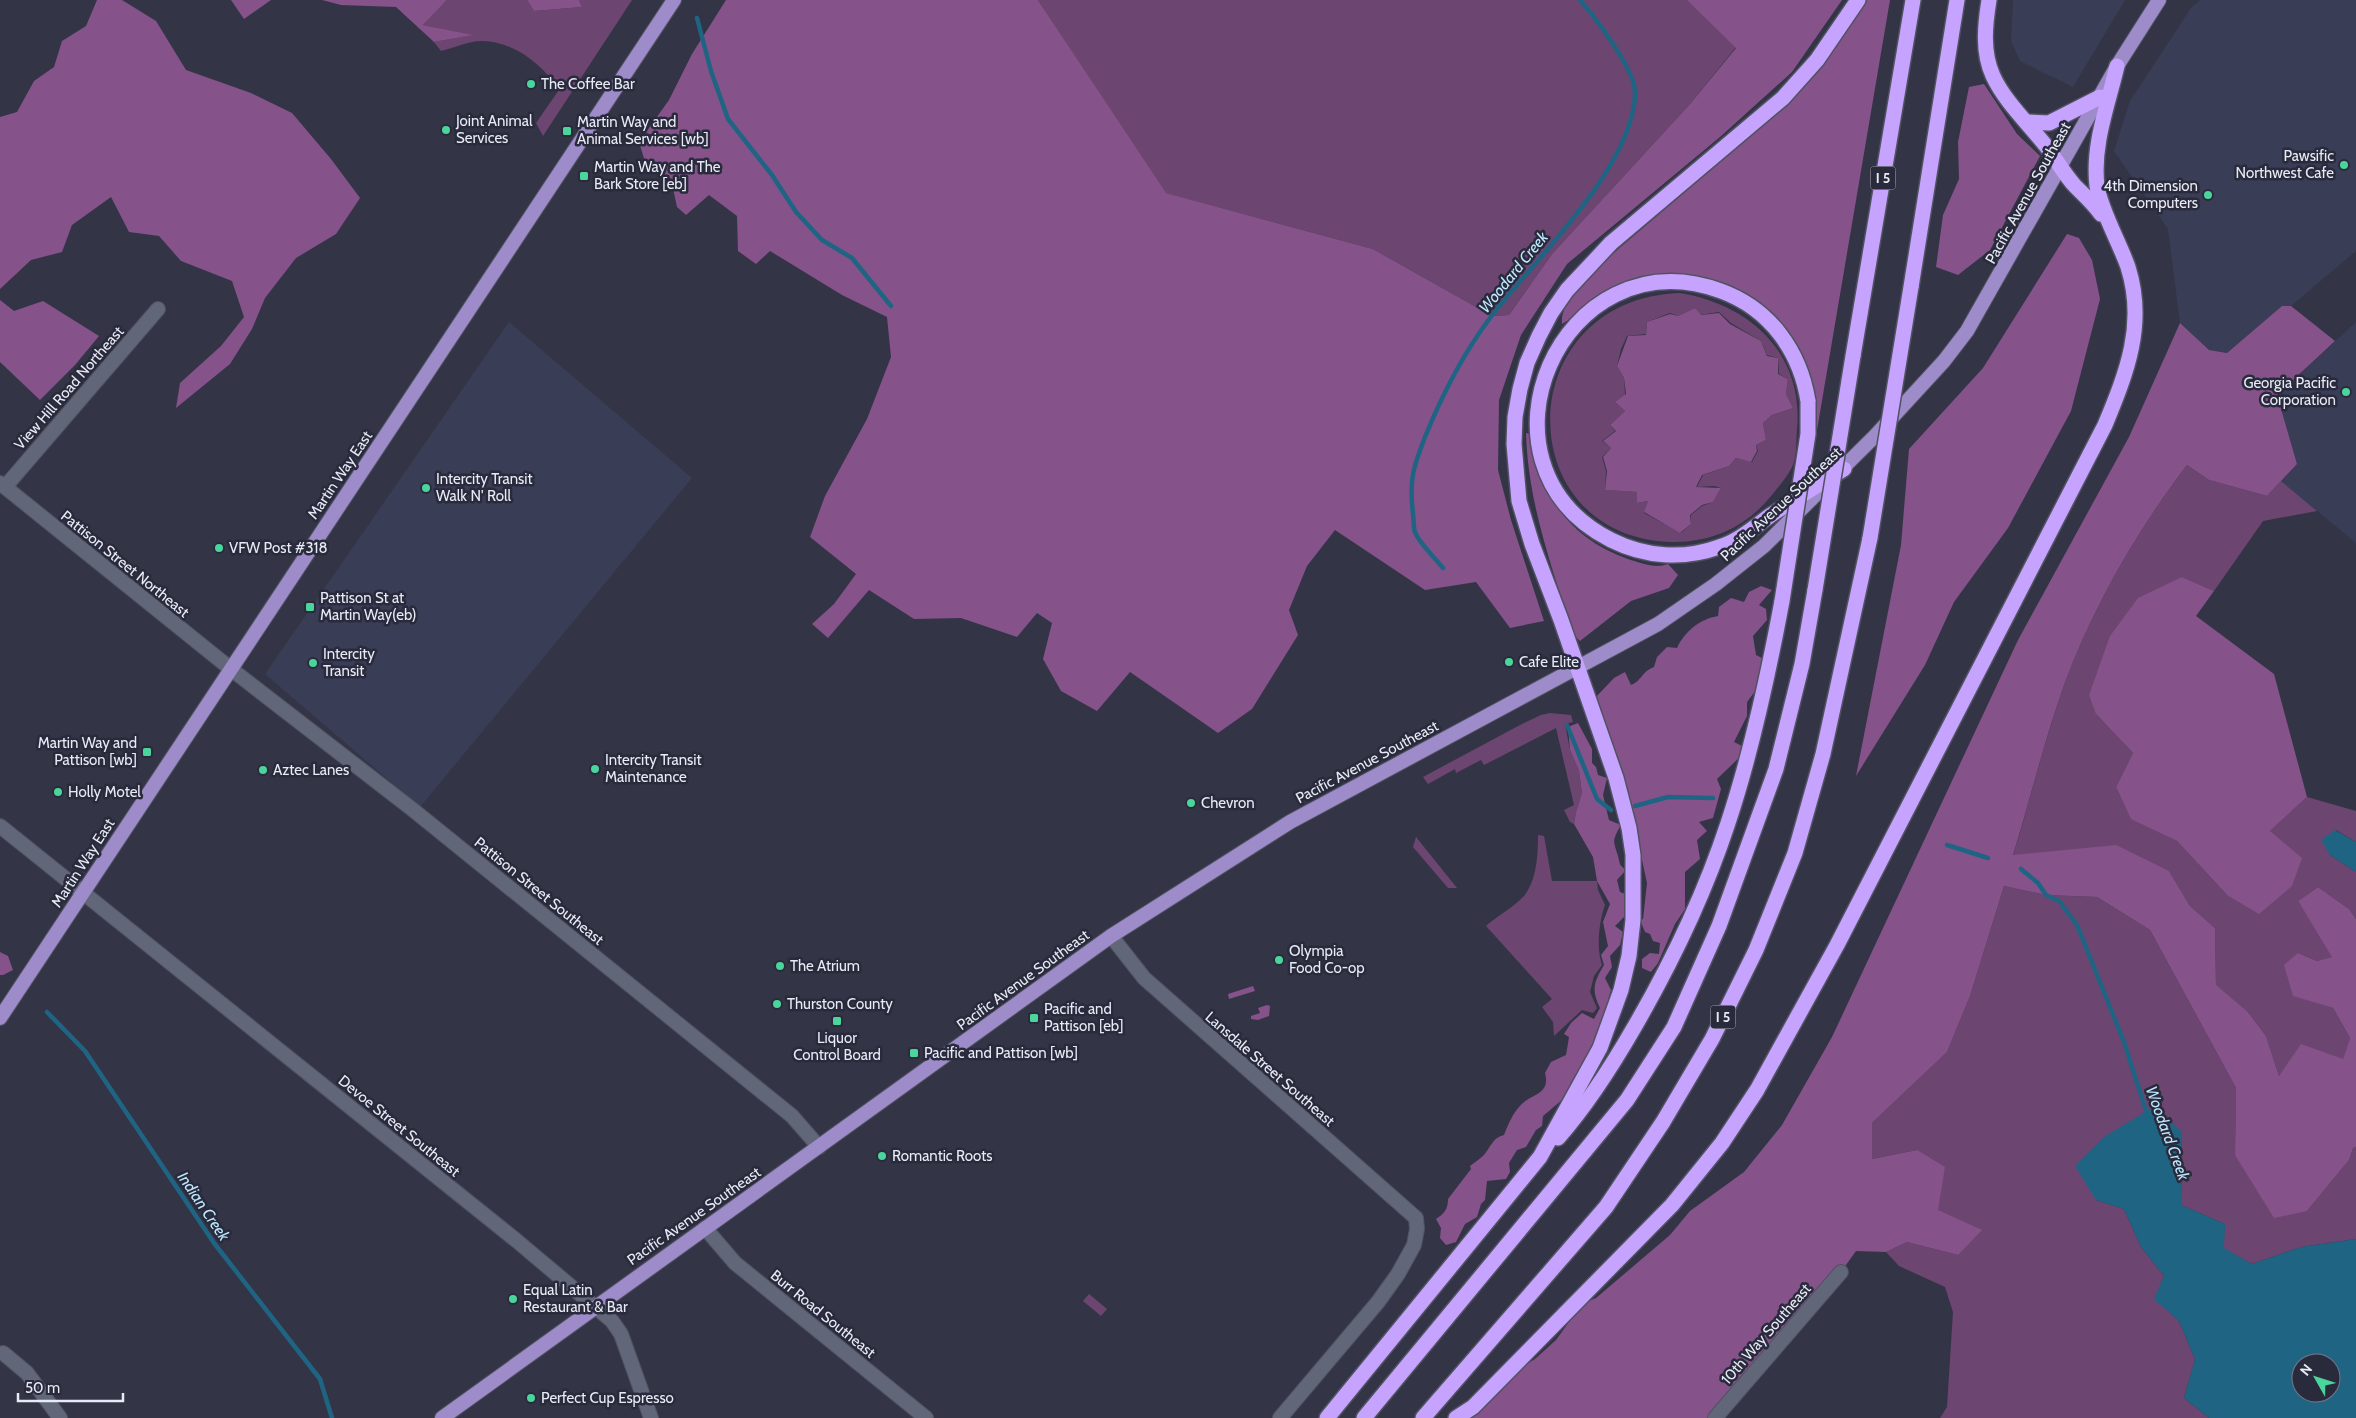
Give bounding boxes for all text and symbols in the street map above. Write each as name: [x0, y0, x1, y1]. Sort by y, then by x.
place label: The Coffee Bar: [541, 75, 635, 93]
marker: The Coffee Bar: [525, 78, 537, 90]
place label: Joint Animal Services: [455, 112, 533, 147]
place label: Martin Way and Animal Services [wb]: [577, 113, 709, 148]
street label: Pacific Avenue Southeast: [1982, 119, 2074, 267]
marker: Joint Animal Services: [440, 124, 452, 136]
marker: Martin Way and Animal Services [wb]: [561, 125, 573, 137]
place label: Pawsific Northwest Cafe: [2236, 147, 2334, 182]
place label: Martin Way and The Bark Store [eb]: [594, 158, 721, 193]
marker: Pawsific Northwest Cafe: [2338, 159, 2350, 171]
road number: I 5: [1870, 167, 1896, 190]
marker: Martin Way and The Bark Store [eb]: [578, 170, 590, 182]
place label: 4th Dimension Computers: [2104, 177, 2198, 212]
marker: 4th Dimension Computers: [2202, 189, 2214, 201]
water label: Woodard Creek: [1475, 227, 1553, 317]
street label: View Hill Road Northeast: [11, 323, 127, 453]
place label: Georgia Pacific Corporation: [2243, 374, 2336, 409]
marker: Georgia Pacific Corporation: [2340, 386, 2352, 398]
street label: Martin Way East: [304, 428, 376, 522]
street label: Pacific Avenue Southeast: [1717, 443, 1845, 565]
place label: Intercity Transit Walk N' Roll: [436, 470, 533, 505]
marker: Intercity Transit Walk N' Roll: [420, 482, 432, 494]
street label: Pattison Street Northeast: [57, 507, 193, 621]
place label: VFW Post #318: [229, 539, 328, 557]
marker: VFW Post #318: [213, 542, 225, 554]
place label: Pattison St at Martin Way(eb): [320, 589, 417, 624]
marker: Pattison St at Martin Way(eb): [304, 601, 316, 613]
place label: Intercity Transit: [323, 645, 375, 680]
place label: Cafe Elite: [1519, 653, 1579, 671]
marker: Cafe Elite: [1503, 656, 1515, 668]
marker: Intercity Transit: [307, 657, 319, 669]
street label: Pacific Avenue Southeast: [1293, 717, 1441, 807]
place label: Martin Way and Pattison [wb]: [38, 734, 137, 769]
marker: Martin Way and Pattison [wb]: [141, 746, 153, 758]
place label: Intercity Transit Maintenance: [605, 751, 702, 786]
place label: Aztec Lanes: [273, 761, 349, 779]
marker: Intercity Transit Maintenance: [589, 763, 601, 775]
marker: Aztec Lanes: [257, 764, 269, 776]
place label: Holly Motel: [68, 783, 141, 801]
marker: Holly Motel: [52, 786, 64, 798]
place label: Chevron: [1201, 794, 1255, 812]
marker: Chevron: [1185, 797, 1197, 809]
street label: Martin Way East: [48, 815, 118, 911]
street label: Pattison Street Southeast: [471, 833, 607, 949]
street label: Pacific Avenue Southeast: [953, 926, 1093, 1034]
place label: Olympia Food Co-op: [1289, 942, 1365, 977]
marker: Olympia Food Co-op: [1273, 954, 1285, 966]
place label: The Atrium: [790, 957, 860, 975]
marker: The Atrium: [774, 960, 786, 972]
place label: Thurston County: [787, 995, 893, 1013]
marker: Thurston County: [771, 998, 783, 1010]
place label: Pacific and Pattison [eb]: [1044, 1000, 1124, 1035]
road number: I 5: [1710, 1006, 1736, 1028]
street label: Lansdale Street Southeast: [1202, 1008, 1338, 1130]
marker: Pacific and Pattison [eb]: [1028, 1012, 1040, 1024]
marker: Liquor Control Board: [831, 1015, 843, 1027]
place label: Liquor Control Board: [793, 1029, 881, 1064]
place label: Pacific and Pattison [wb]: [924, 1044, 1078, 1062]
marker: Pacific and Pattison [wb]: [908, 1047, 920, 1059]
street label: Devoe Street Southeast: [335, 1071, 463, 1181]
water label: Woodard Creek: [2142, 1084, 2194, 1184]
place label: Romantic Roots: [892, 1147, 992, 1165]
marker: Romantic Roots: [876, 1150, 888, 1162]
street label: Pacific Avenue Southeast: [624, 1163, 764, 1269]
water label: Indian Creek: [174, 1168, 234, 1245]
street label: Burr Road Southeast: [767, 1266, 879, 1362]
street label: 10th Way Southeast: [1717, 1280, 1815, 1388]
place label: Equal Latin Restaurant & Bar: [523, 1281, 628, 1316]
marker: Equal Latin Restaurant & Bar: [507, 1293, 519, 1305]
north arrow: [2291, 1353, 2341, 1403]
text: N: [2296, 1360, 2316, 1379]
scale bar: [18, 1370, 122, 1402]
text: 50 m: [25, 1379, 60, 1397]
place label: Perfect Cup Espresso: [541, 1389, 674, 1407]
marker: Perfect Cup Espresso: [525, 1392, 537, 1404]

